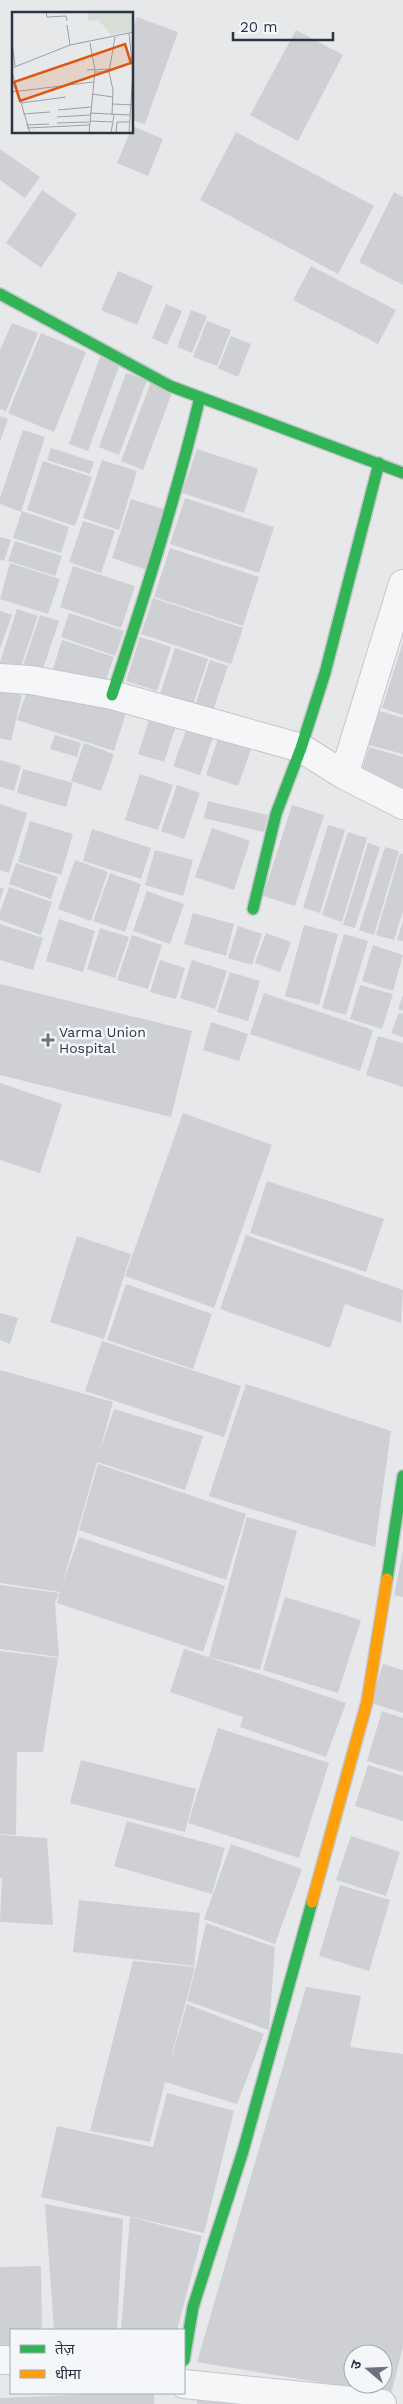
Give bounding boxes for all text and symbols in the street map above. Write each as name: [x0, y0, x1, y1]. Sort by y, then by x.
scale bar: [233, 10, 333, 42]
inset map: [12, 12, 134, 134]
text: 20 m: [240, 18, 278, 36]
place label: Varma Union Hospital: [59, 1024, 146, 1056]
marker: Varma Union Hospital: [41, 1033, 55, 1047]
legend: [10, 2329, 185, 2394]
text: तेज़: [55, 2340, 76, 2358]
north arrow: [343, 2344, 393, 2394]
text: उ: [347, 2358, 365, 2371]
text: धीमा: [55, 2365, 82, 2383]

